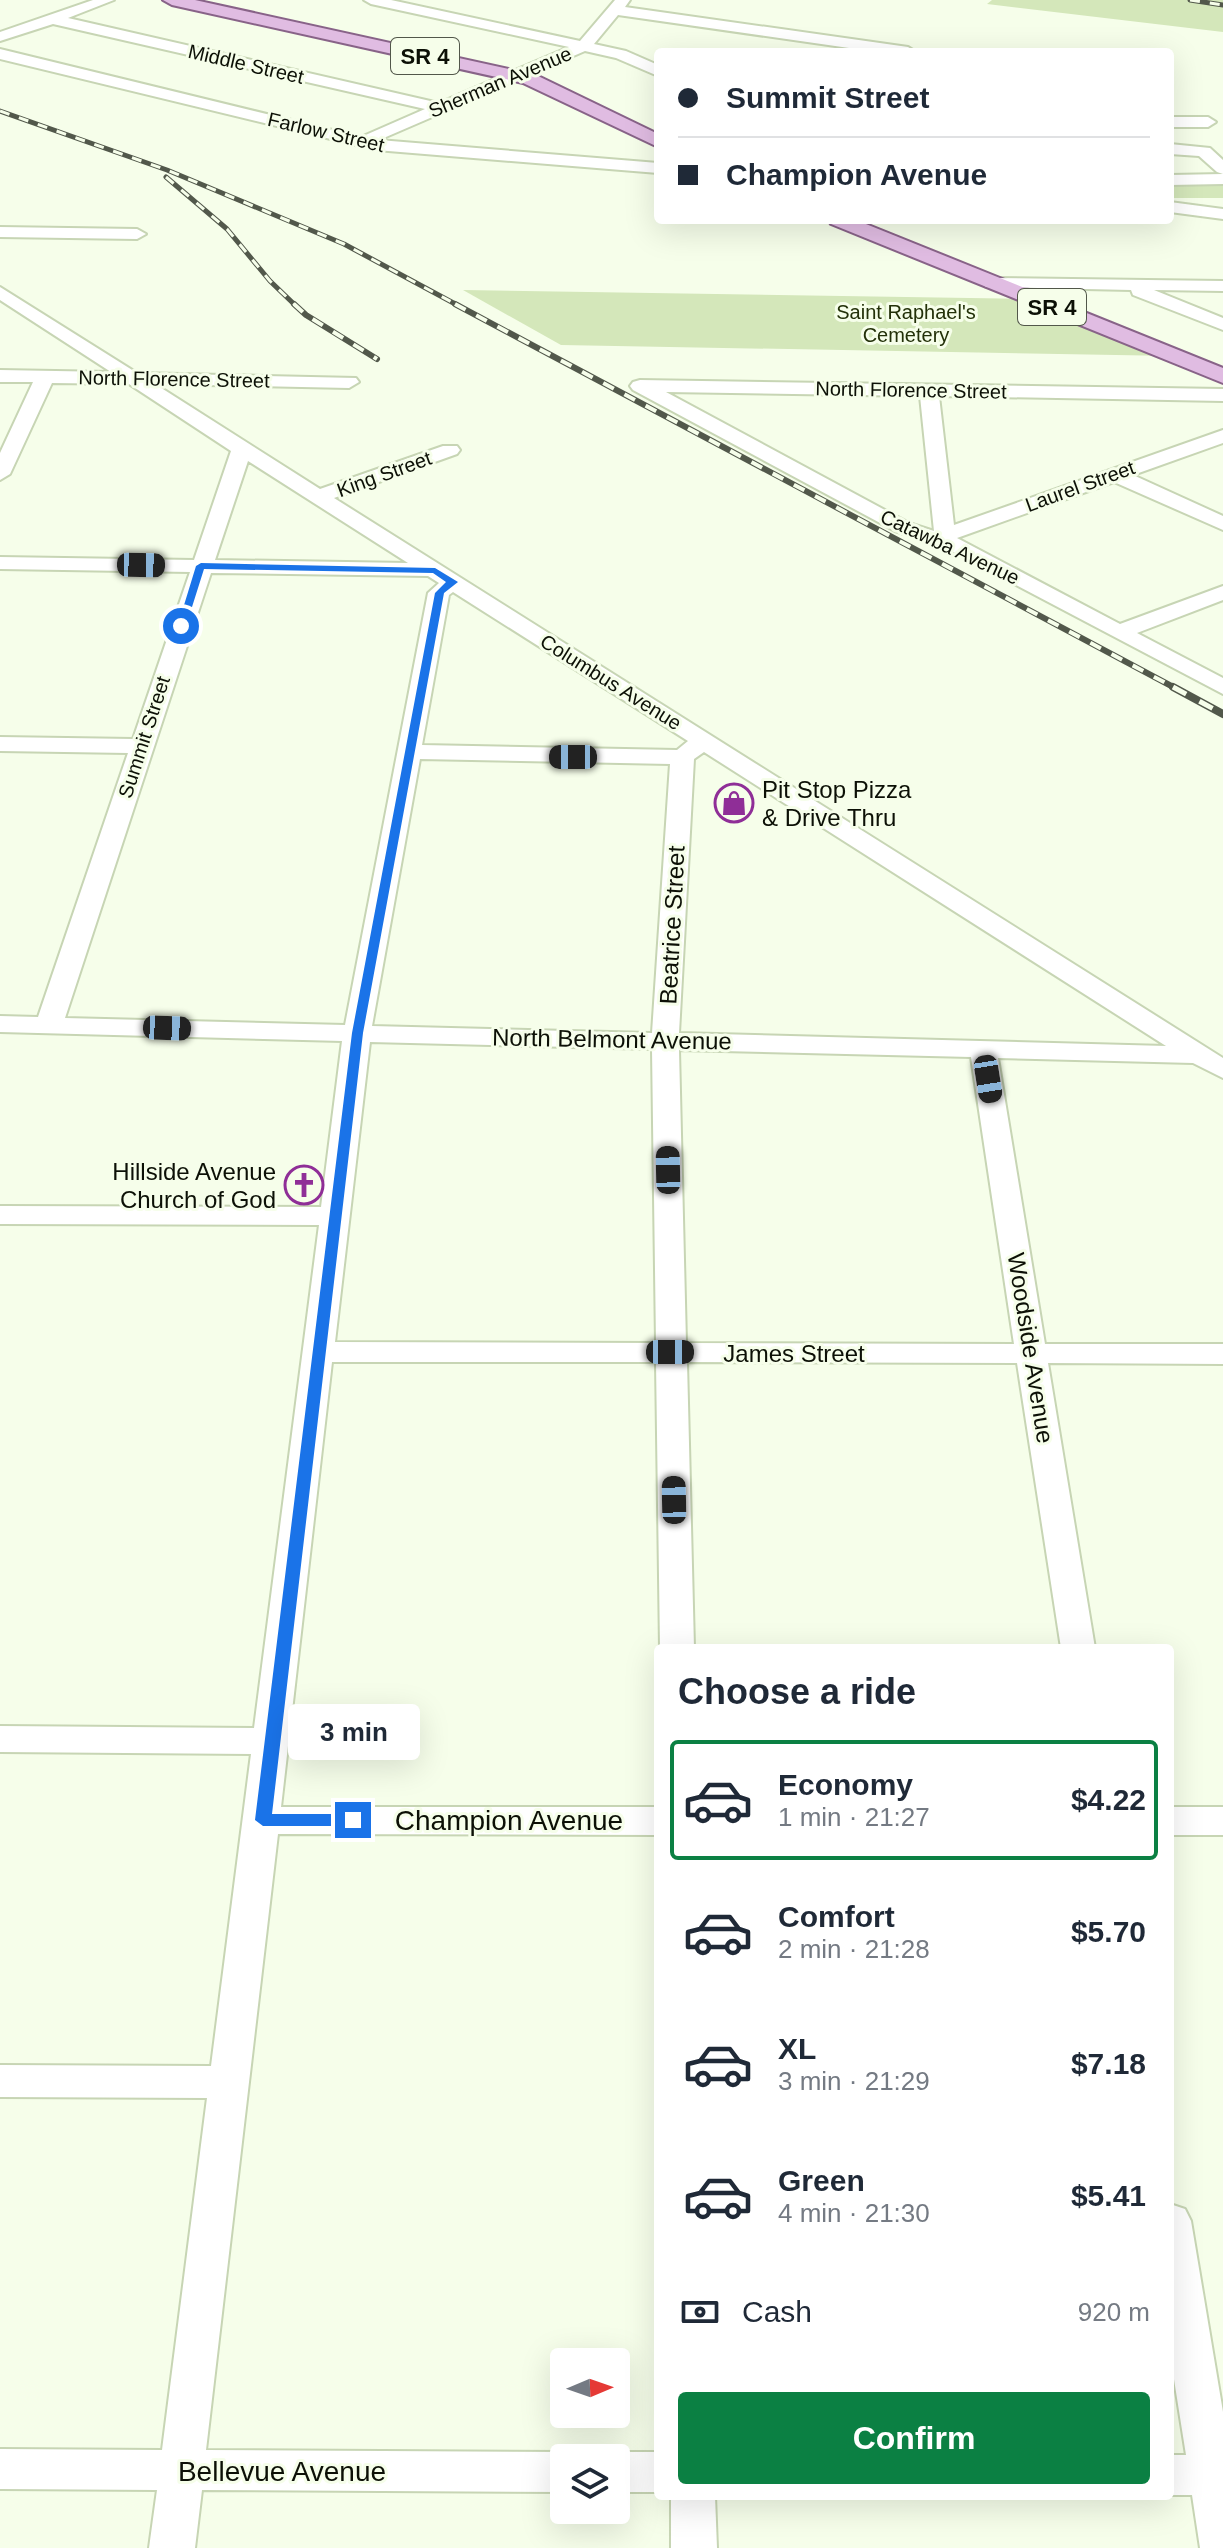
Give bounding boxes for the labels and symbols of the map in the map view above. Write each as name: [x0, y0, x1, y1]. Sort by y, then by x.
road number: SR 4: [391, 38, 459, 74]
street label: Middle Street: [186, 40, 306, 88]
street label: Sherman Avenue: [425, 42, 575, 122]
street label: Farlow Street: [266, 108, 387, 156]
road number: SR 4: [1018, 289, 1086, 325]
park label: Saint Raphael's Cemetery: [836, 301, 976, 346]
street label: North Florence Street: [78, 366, 270, 392]
street label: North Florence Street: [815, 377, 1007, 403]
street label: King Street: [334, 447, 435, 501]
street label: Laurel Street: [1022, 456, 1138, 516]
street label: Catawba Avenue: [877, 505, 1023, 589]
car: [117, 553, 165, 577]
route start: [163, 608, 199, 644]
street label: Columbus Avenue: [536, 630, 686, 734]
street label: Summit Street: [114, 673, 174, 801]
car: [549, 745, 597, 769]
place label: Pit Stop Pizza & Drive Thru: [762, 776, 912, 831]
shop icon: Pit Stop Pizza & Drive Thru: [713, 782, 755, 824]
street label: Beatrice Street: [654, 845, 690, 1005]
car: [143, 1015, 191, 1041]
street label: North Belmont Avenue: [492, 1023, 732, 1055]
car: [972, 1053, 1004, 1105]
car: [656, 1146, 680, 1194]
place label: Hillside Avenue Church of God: [112, 1158, 276, 1213]
church icon: Hillside Avenue Church of God: [283, 1164, 325, 1206]
street label: Woodside Avenue: [1003, 1251, 1059, 1445]
car: [646, 1340, 694, 1364]
street label: James Street: [723, 1340, 865, 1367]
car: [662, 1476, 686, 1524]
callout: 3 min: [287, 1704, 419, 1760]
route end: [335, 1802, 371, 1838]
street label: Champion Avenue: [395, 1805, 623, 1836]
north arrow: [550, 2348, 630, 2428]
street label: Bellevue Avenue: [178, 2456, 386, 2487]

